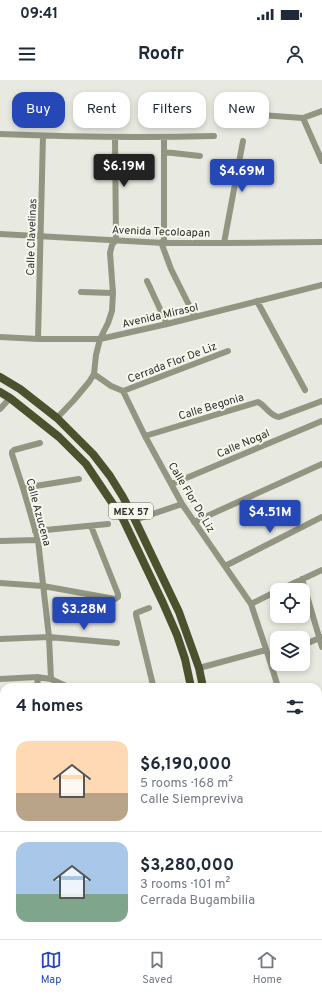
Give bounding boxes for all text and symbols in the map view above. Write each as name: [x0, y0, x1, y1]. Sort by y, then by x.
text: 09:41: [20, 5, 58, 24]
icon: menu: [16, 43, 38, 65]
text: Roofr: [138, 43, 184, 66]
icon: person: [284, 43, 306, 65]
chip: Buy: [12, 92, 65, 128]
chip: Rent: [73, 92, 130, 128]
chip: Filters: [138, 92, 206, 128]
chip: New: [214, 92, 269, 128]
pin: $6.19M: [91, 154, 157, 188]
text: $6.19M: [103, 159, 145, 175]
pin: $4.69M: [209, 159, 275, 193]
text: $4.69M: [219, 164, 265, 180]
street label: Calle Clavelinas: [24, 198, 40, 276]
street label: Avenida Tecoloapan: [112, 223, 210, 241]
street label: Avenida Mirasol: [121, 300, 200, 332]
street label: Cerrada Flor De Liz: [126, 339, 219, 386]
street label: Calle Begonia: [177, 390, 246, 424]
street label: Calle Nogal: [215, 426, 272, 461]
street label: Calle Flor De Liz: [165, 460, 218, 535]
street label: Calle Azucena: [22, 477, 54, 548]
pin: $4.51M: [237, 500, 303, 534]
road number: MEX 57: [109, 503, 153, 519]
text: $4.51M: [249, 505, 291, 521]
map controls: [270, 583, 310, 671]
button: locate: [270, 583, 310, 623]
pin: $3.28M: [51, 597, 117, 631]
text: $3.28M: [61, 602, 107, 618]
button: layers: [270, 631, 310, 671]
text: 4 homes: [16, 696, 83, 718]
icon: filters: [284, 696, 306, 718]
text: $6,190,000: [140, 754, 231, 776]
icon: home: [48, 757, 96, 805]
text: 5 rooms · 168 m²: [140, 776, 233, 792]
text: Calle Siempreviva: [140, 792, 243, 808]
text: $3,280,000: [140, 855, 234, 877]
icon: home: [48, 858, 96, 906]
text: 3 rooms · 101 m²: [140, 877, 230, 893]
text: Cerrada Bugambilia: [140, 893, 255, 909]
tab: Map: [40, 949, 62, 987]
tab: Saved: [142, 949, 172, 987]
tab: Home: [253, 949, 282, 987]

